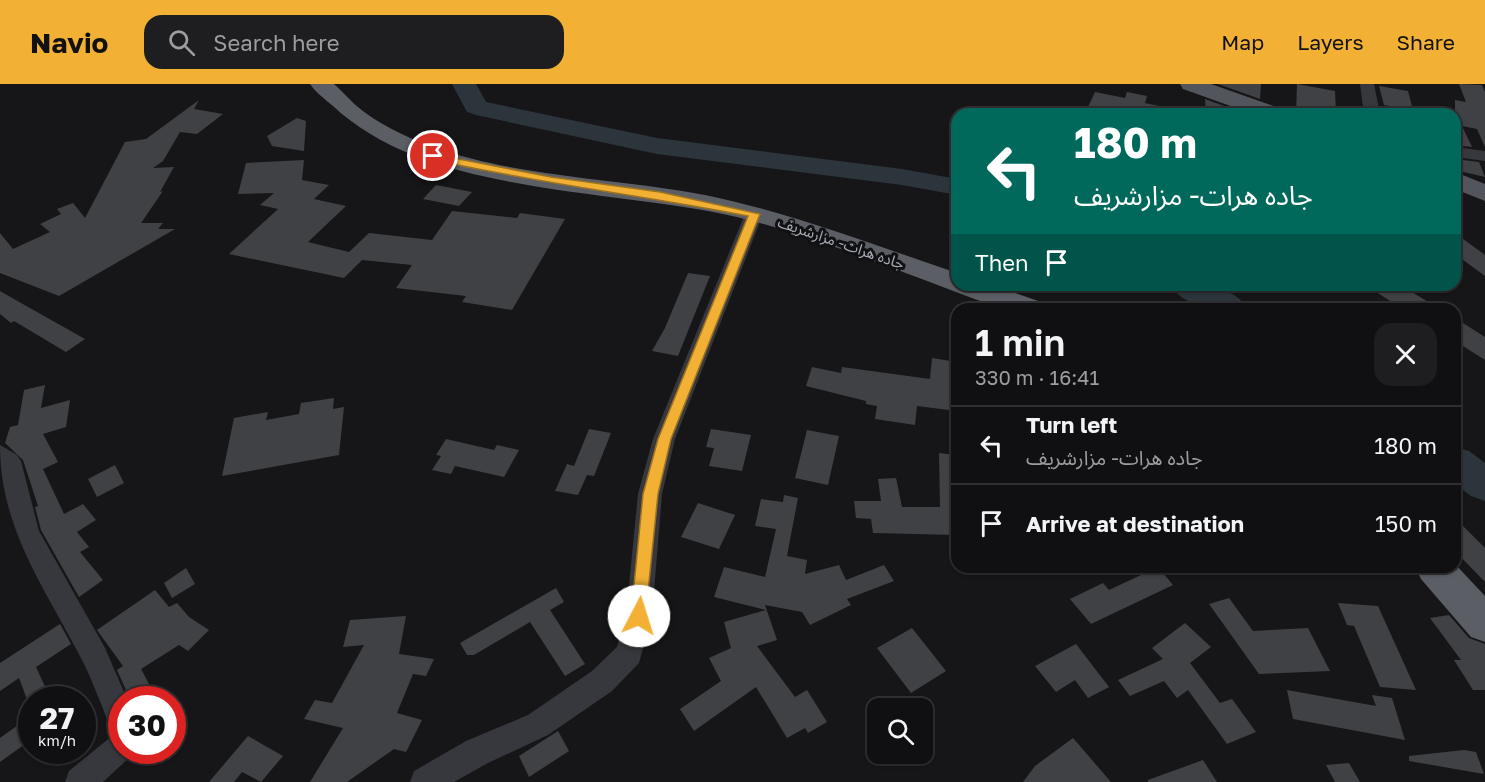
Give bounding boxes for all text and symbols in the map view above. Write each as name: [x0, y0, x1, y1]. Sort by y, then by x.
search box: [144, 15, 564, 69]
text: Navio: [30, 26, 108, 59]
icon: search: [165, 26, 198, 59]
text: Search here: [213, 29, 339, 56]
text: Map: [1221, 29, 1264, 55]
text: Layers: [1297, 29, 1364, 55]
text: Share: [1397, 29, 1455, 55]
text: 180 m: [1074, 117, 1197, 167]
pin: [407, 130, 458, 181]
icon: left: [975, 132, 1053, 210]
icon: arrive: [416, 139, 449, 172]
text: جاده هرات- مزارشریف: [1074, 179, 1313, 211]
street label: جاده هرات- مزارشریف: [775, 212, 907, 273]
icon: arrive: [1040, 246, 1073, 279]
text: Then: [975, 249, 1028, 276]
text: 1 min: [975, 321, 1065, 364]
button: close: [1374, 323, 1437, 386]
text: 330 m · 16:41: [975, 365, 1099, 389]
text: Turn left: [1026, 411, 1117, 438]
icon: left: [975, 429, 1008, 462]
text: 180 m: [1374, 432, 1437, 459]
text: جاده هرات- مزارشریف: [1026, 445, 1203, 469]
icon: arrive: [975, 507, 1008, 540]
text: Arrive at destination: [1026, 510, 1244, 537]
text: 150 m: [1375, 510, 1437, 537]
position arrow: [607, 584, 671, 648]
speed limit sign: 30: [108, 686, 186, 764]
map controls: [867, 698, 933, 764]
button: search: [867, 698, 933, 764]
text: 27: [40, 700, 74, 736]
text: km/h: [38, 731, 76, 749]

